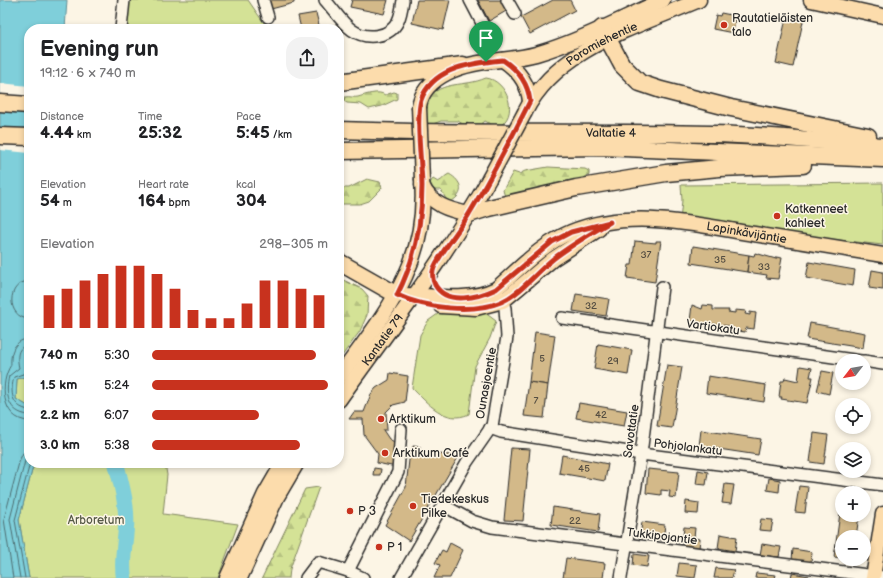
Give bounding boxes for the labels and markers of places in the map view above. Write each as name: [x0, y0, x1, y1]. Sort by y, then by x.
place label: Rautatieläisten talo: [732, 11, 813, 40]
marker: Rautatieläisten talo: [719, 20, 729, 30]
pin: [469, 21, 503, 62]
place label: Katkenneet kahleet: [785, 202, 848, 231]
marker: Katkenneet kahleet: [772, 211, 782, 221]
place label: Arktikum: [389, 412, 436, 427]
marker: Arktikum: [376, 414, 386, 424]
place label: Arktikum Café: [393, 446, 469, 461]
marker: Arktikum Café: [380, 448, 390, 458]
place label: Tiedekeskus Pilke: [421, 492, 489, 521]
marker: Tiedekeskus Pilke: [408, 501, 418, 511]
place label: P 3: [358, 504, 376, 519]
marker: P 3: [345, 506, 355, 516]
place label: P 1: [387, 540, 402, 555]
marker: P 1: [374, 542, 384, 552]

